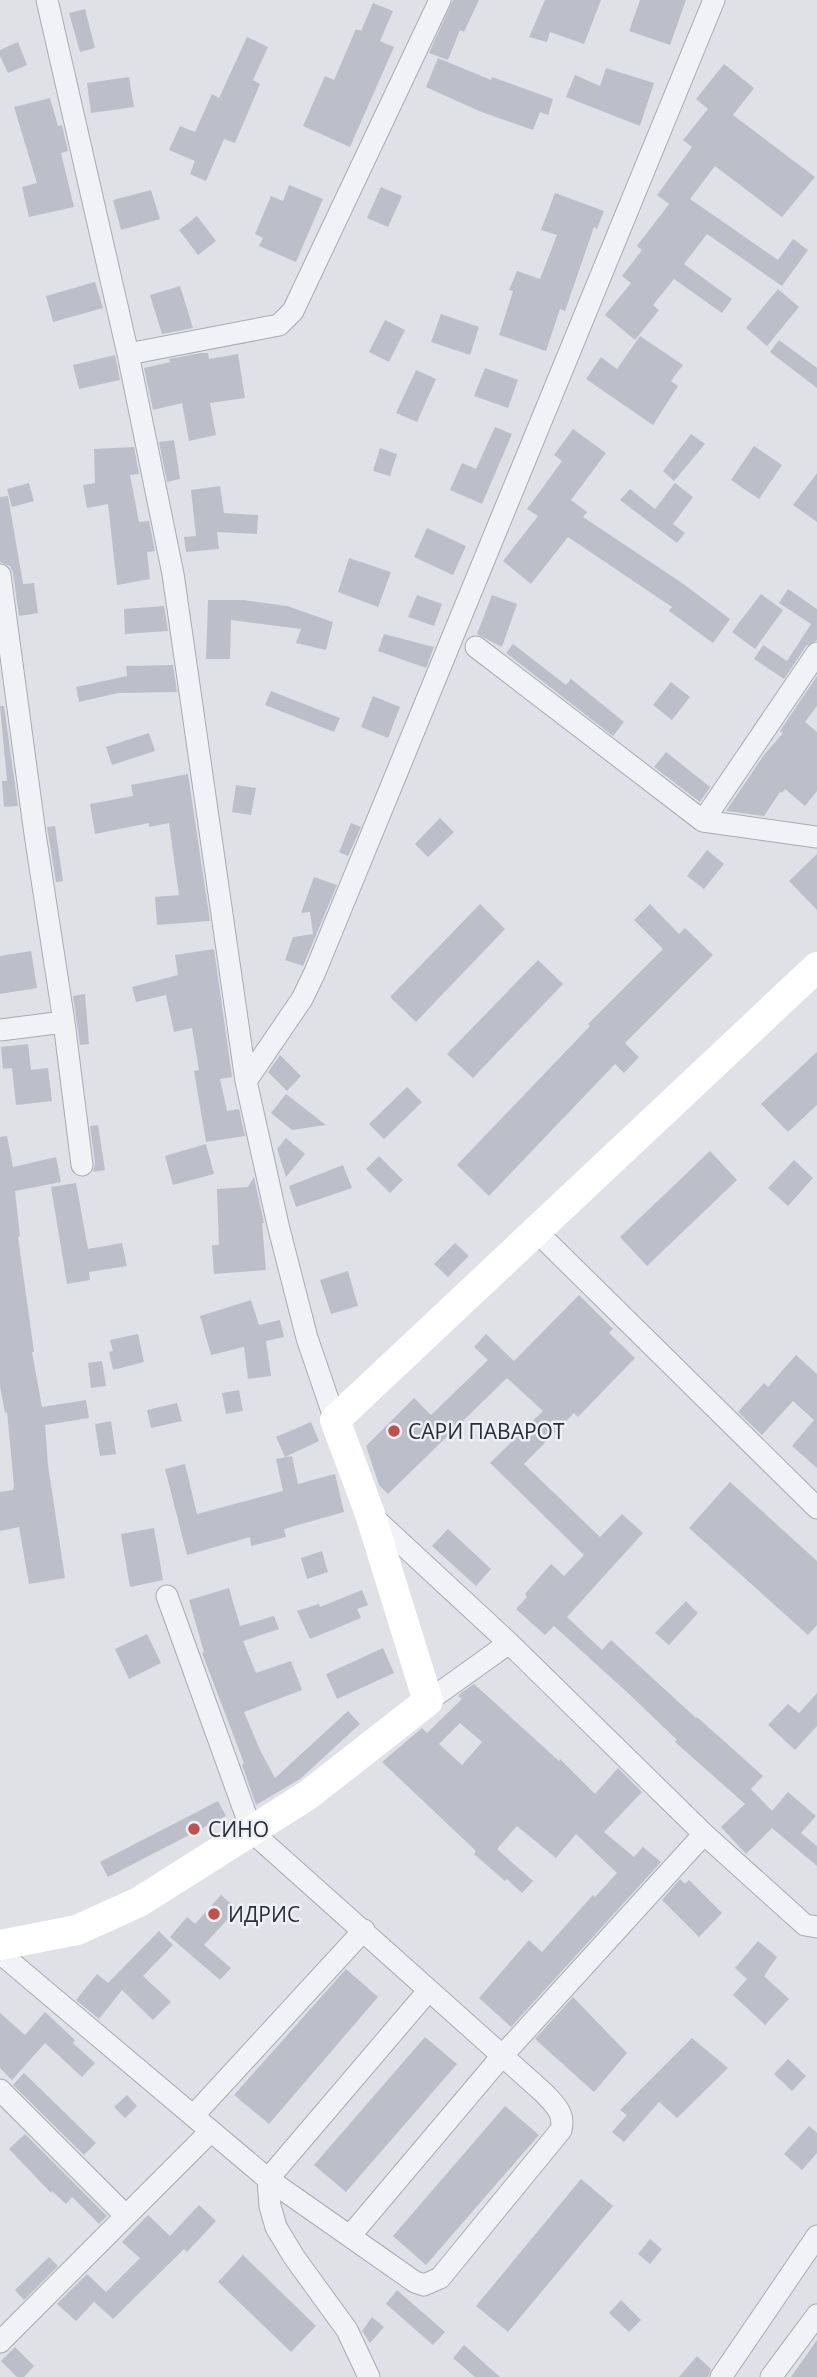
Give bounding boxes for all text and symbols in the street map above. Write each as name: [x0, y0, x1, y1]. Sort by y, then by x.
place label: САРИ ПАВАРОТ: [408, 1417, 565, 1445]
marker: САРИ ПАВАРОТ: [386, 1423, 402, 1439]
place label: СИНО: [208, 1815, 269, 1843]
marker: СИНО: [186, 1821, 202, 1837]
place label: ИДРИС: [228, 1900, 300, 1928]
marker: ИДРИС: [206, 1906, 222, 1922]

